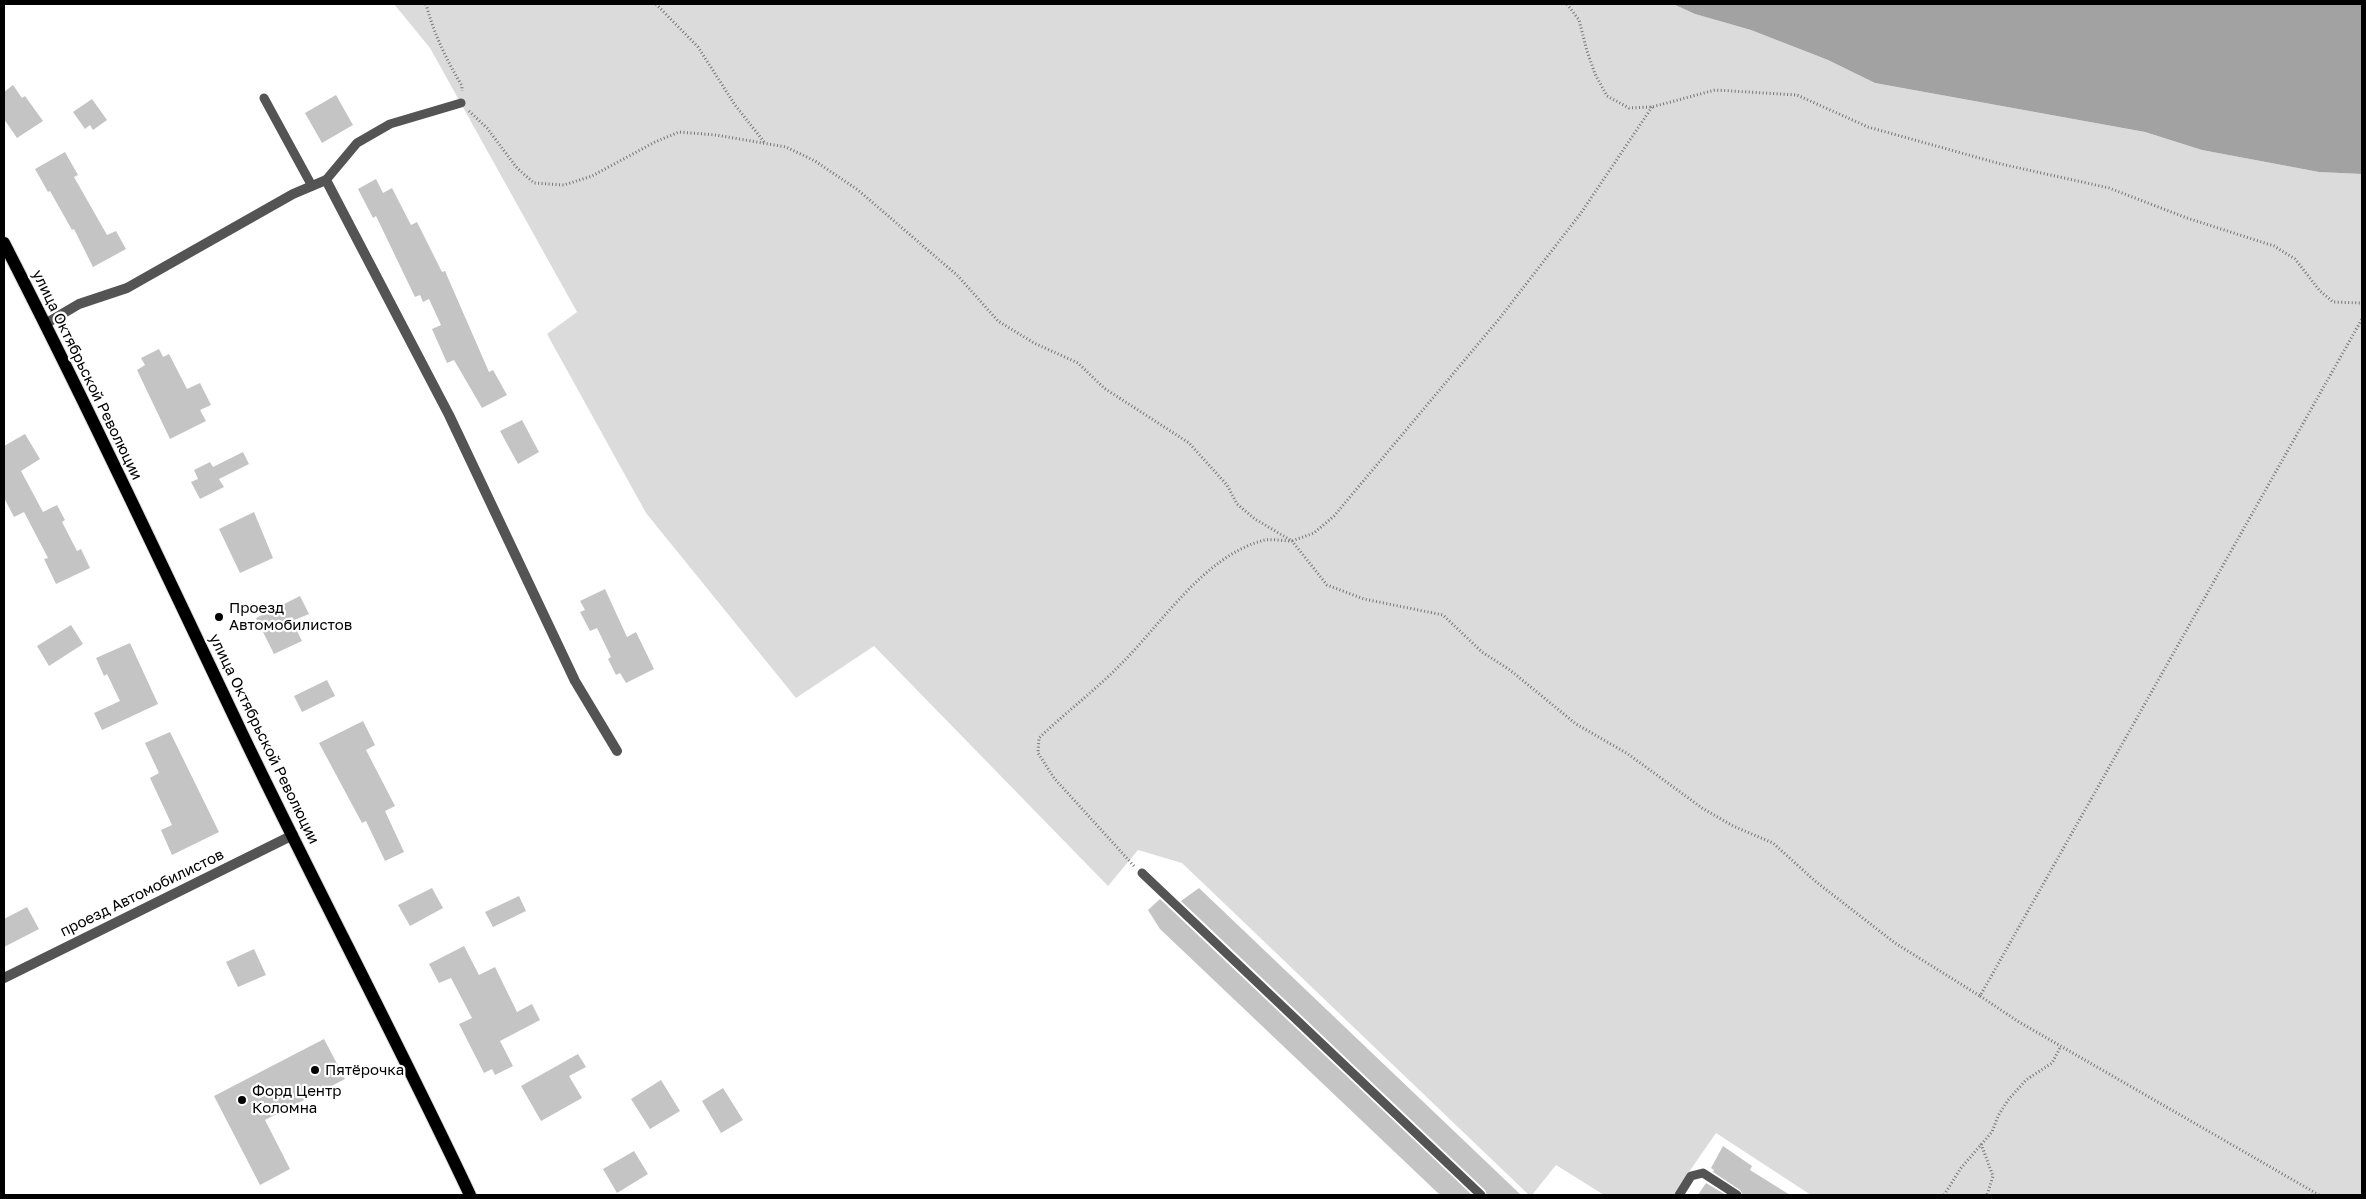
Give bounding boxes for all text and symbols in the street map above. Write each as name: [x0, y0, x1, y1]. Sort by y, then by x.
street label: улица Октябрьской Революции: [28, 267, 146, 483]
place label: Проезд Автомобилистов: [229, 599, 352, 634]
marker: Проезд Автомобилистов: [213, 611, 225, 623]
street label: улица Октябрьской Революции: [205, 631, 323, 847]
street label: проезд Автомобилистов: [57, 845, 227, 941]
place label: Пятёрочка: [325, 1061, 404, 1079]
marker: Пятёрочка: [309, 1064, 321, 1076]
place label: Форд Центр Коломна: [252, 1082, 342, 1117]
marker: Форд Центр Коломна: [236, 1094, 248, 1106]

